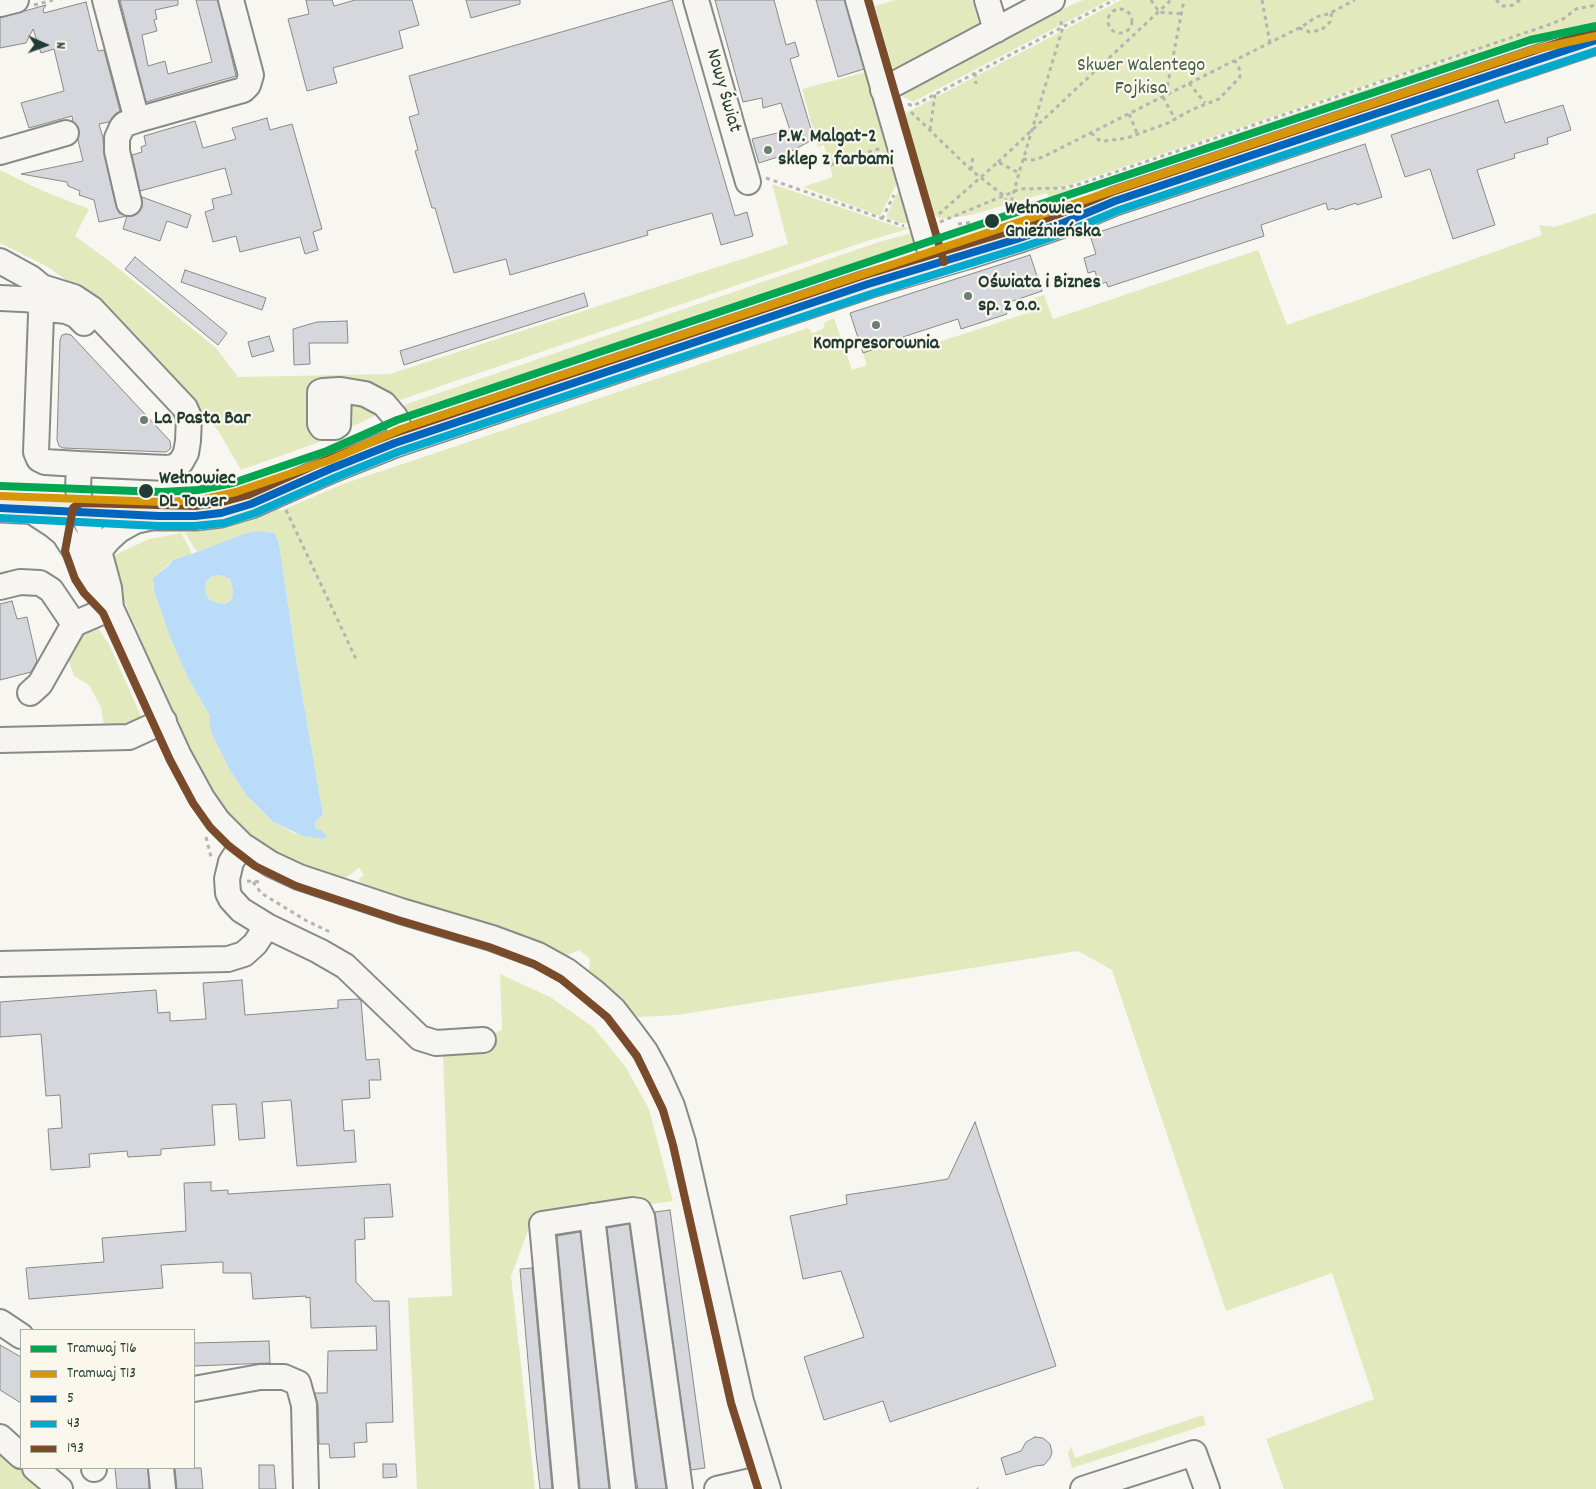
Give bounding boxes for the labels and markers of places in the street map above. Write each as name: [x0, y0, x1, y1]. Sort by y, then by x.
place label: P.W. Malgat-2 sklep z farbami: [778, 126, 893, 173]
marker: P.W. Malgat-2 sklep z farbami: [762, 144, 774, 156]
place label: Wełnowiec Gnieźnieńska: [1005, 198, 1101, 245]
marker: Wełnowiec Gnieźnieńska: [983, 212, 1001, 230]
place label: Oświata i Biznes sp. z o.o.: [978, 272, 1101, 319]
marker: Oświata i Biznes sp. z o.o.: [962, 290, 974, 302]
marker: Kompresorownia: [870, 319, 882, 331]
place label: Kompresorownia: [813, 333, 939, 357]
place label: La Pasta Bar: [154, 408, 251, 432]
marker: La Pasta Bar: [138, 414, 150, 426]
place label: Wełnowiec DL Tower: [159, 468, 236, 515]
marker: Wełnowiec DL Tower: [137, 482, 155, 500]

